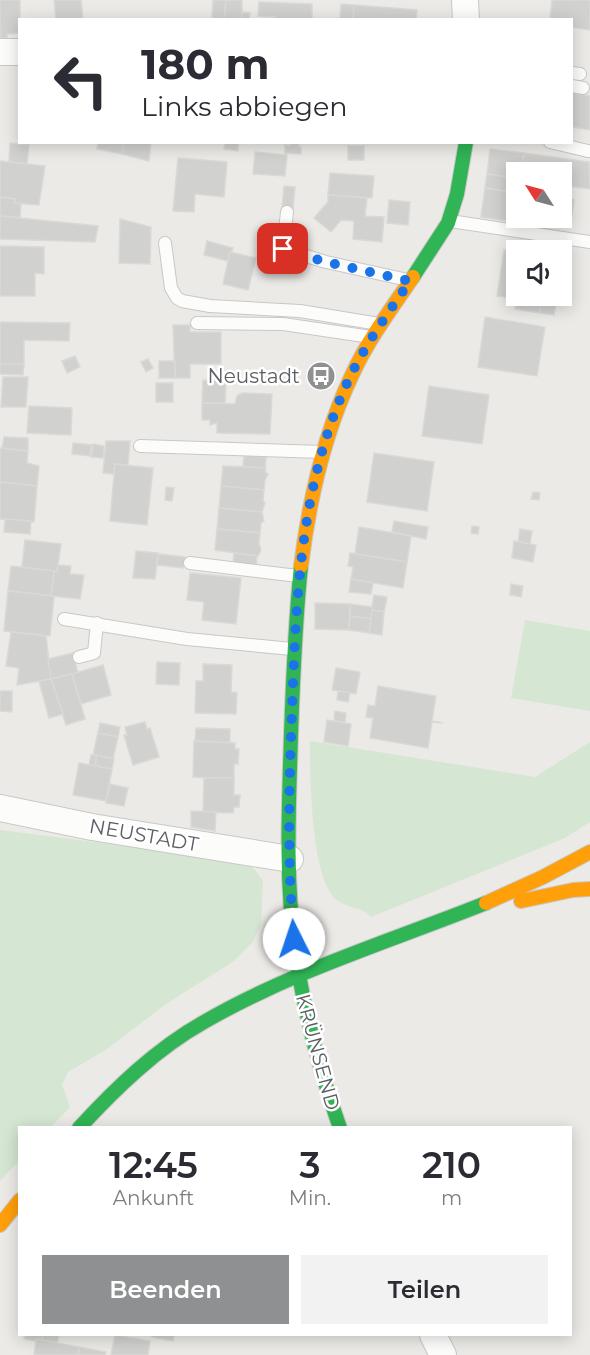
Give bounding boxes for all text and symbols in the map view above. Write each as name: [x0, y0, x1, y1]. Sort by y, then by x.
text: 180 m: [141, 38, 270, 90]
icon: left: [42, 42, 120, 120]
text: Links abbiegen: [141, 90, 348, 123]
north arrow: [506, 162, 572, 228]
map controls: [506, 162, 572, 306]
pin: [257, 223, 308, 274]
icon: arrive: [266, 232, 299, 265]
button: sound: [506, 240, 572, 306]
bus stop icon: Neustadt: [305, 360, 337, 392]
place label: Neustadt: [207, 364, 300, 388]
street label: NEUSTADT: [88, 814, 201, 857]
position arrow: [262, 907, 326, 971]
street label: KRÜNSEND: [291, 991, 345, 1113]
text: 12:45: [109, 1143, 198, 1187]
text: 3: [300, 1143, 320, 1187]
text: 210: [422, 1143, 481, 1187]
text: Ankunft: [113, 1186, 194, 1210]
text: Min.: [289, 1186, 331, 1210]
text: m: [441, 1186, 462, 1210]
button: Beenden: [42, 1255, 289, 1324]
button: Teilen: [301, 1255, 548, 1324]

